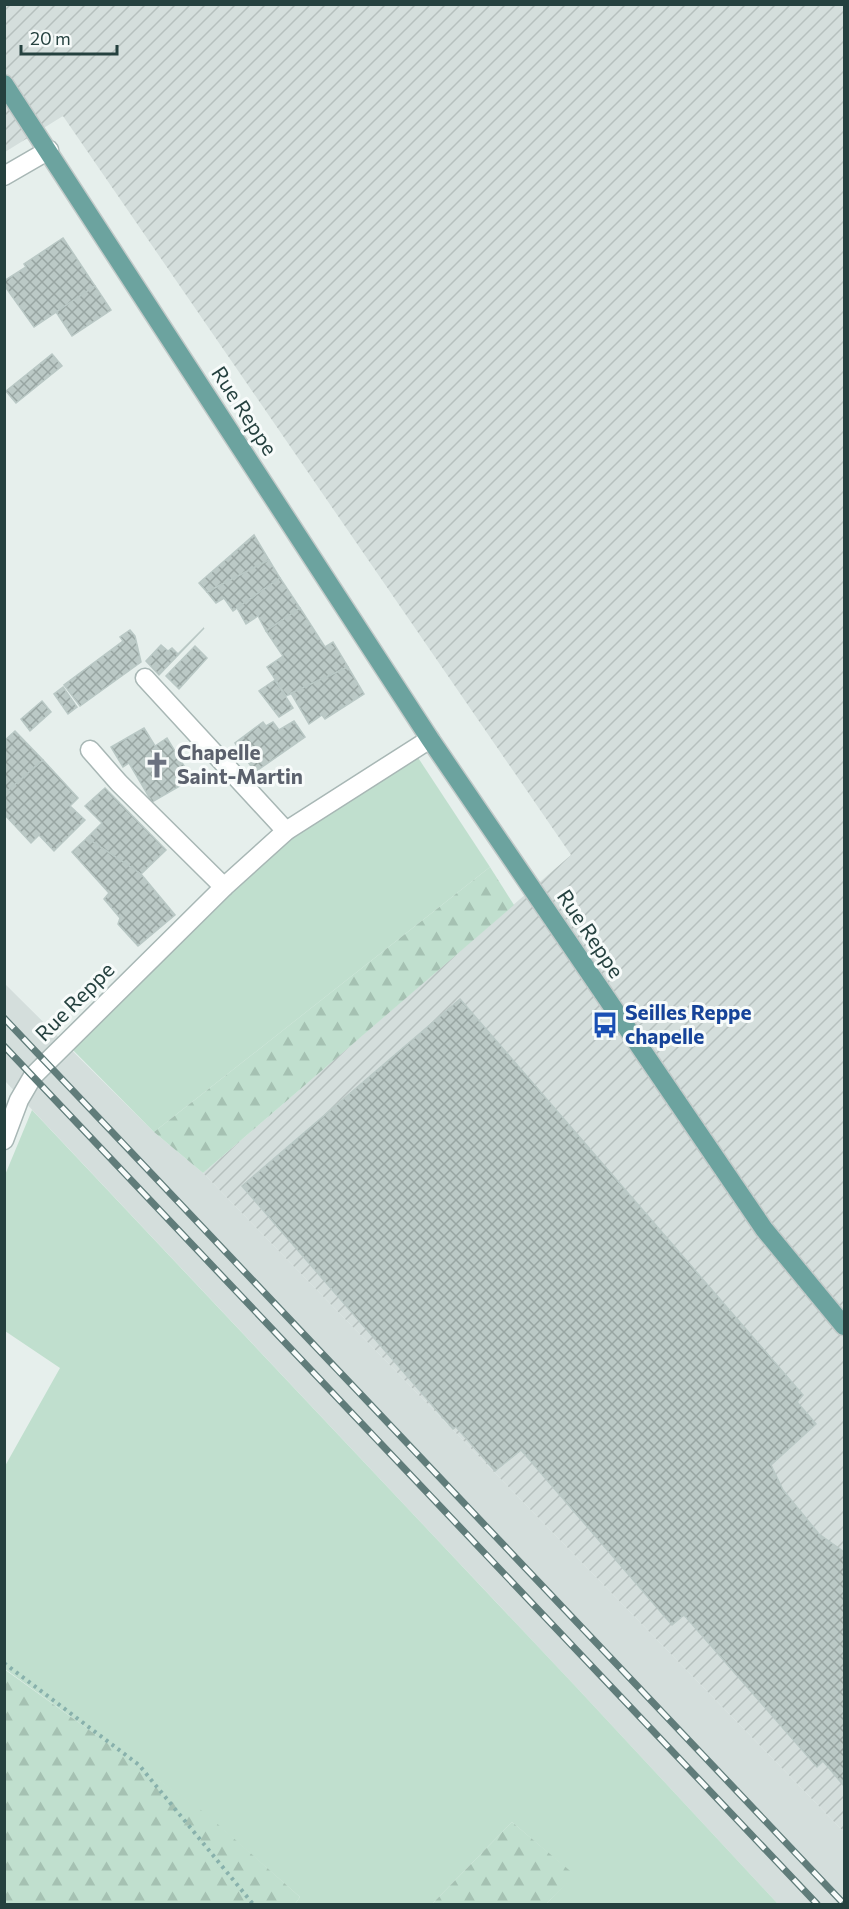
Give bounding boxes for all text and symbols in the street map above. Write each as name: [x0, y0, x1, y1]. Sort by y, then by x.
scale bar: [21, 18, 117, 56]
text: 20 m: [30, 27, 71, 49]
street label: Rue Reppe: [207, 361, 283, 459]
place label: Chapelle Saint-Martin: [177, 739, 303, 788]
church icon: Chapelle Saint-Martin: [142, 750, 172, 780]
street label: Rue Reppe: [553, 884, 630, 982]
street label: Rue Reppe: [29, 956, 119, 1046]
place label: Seilles Reppe chapelle: [625, 999, 752, 1048]
bus stop icon: Seilles Reppe chapelle: [590, 1010, 620, 1040]

